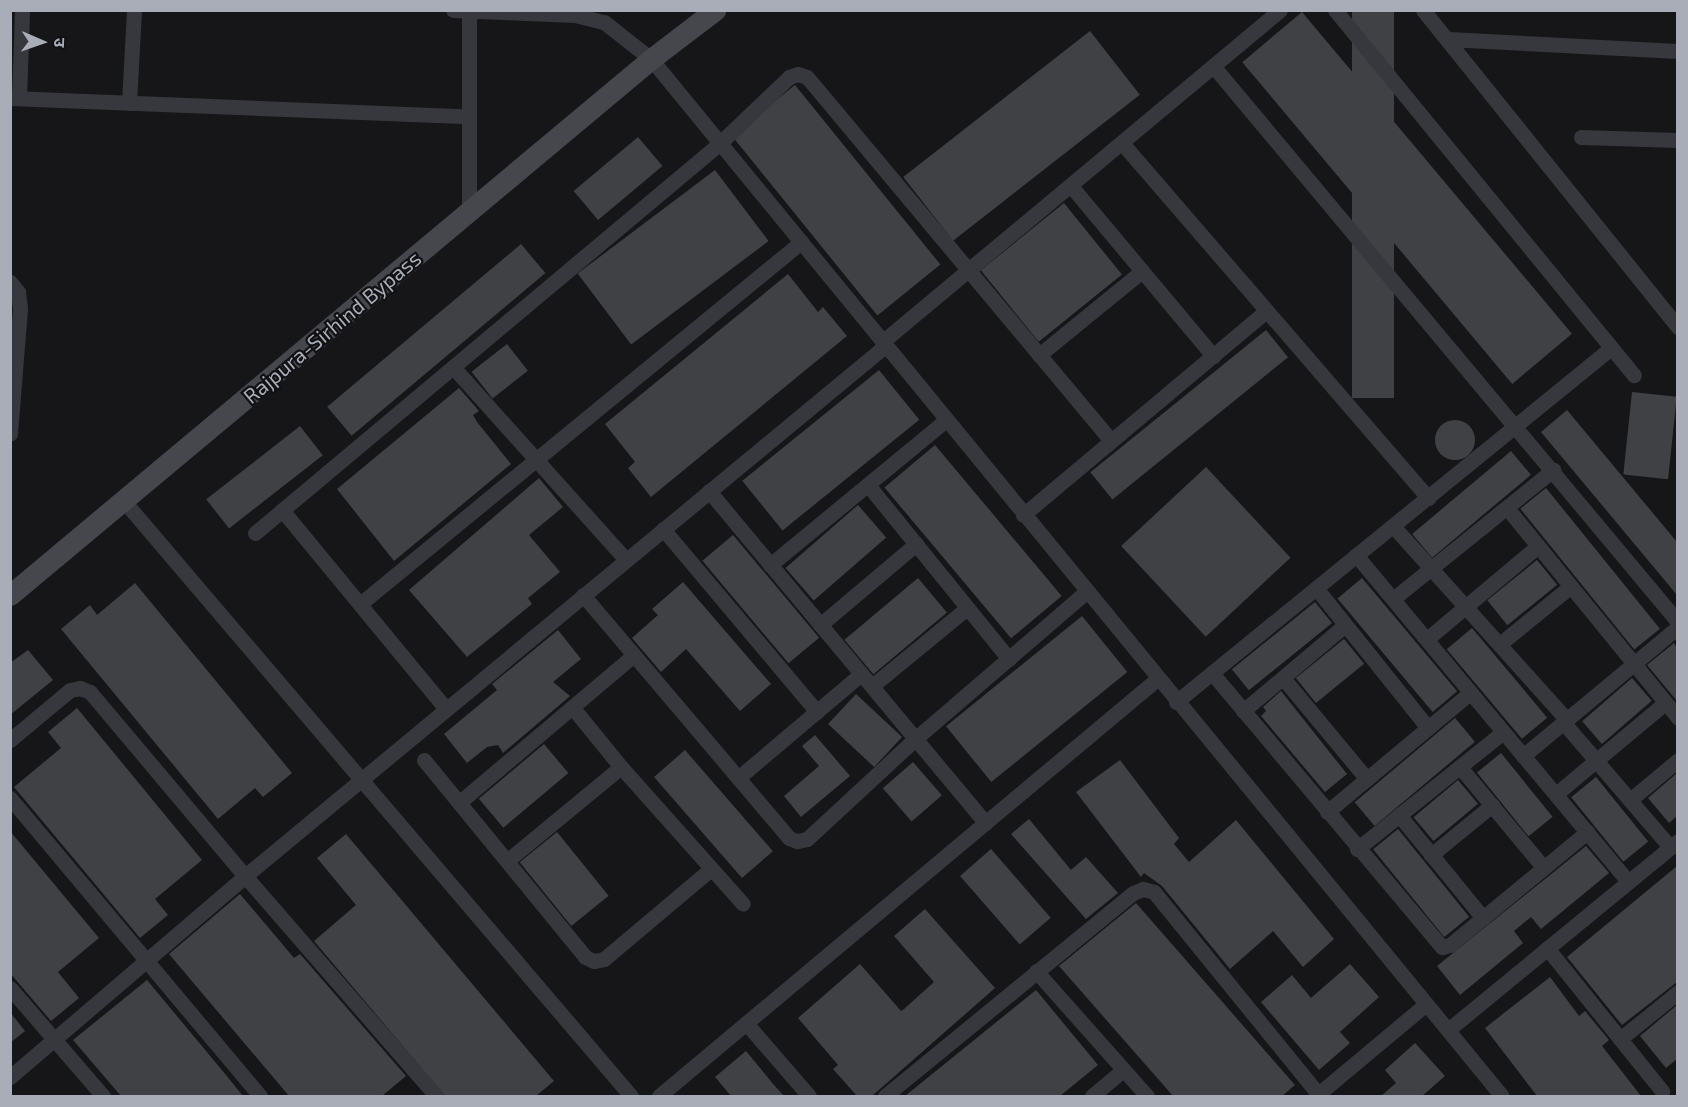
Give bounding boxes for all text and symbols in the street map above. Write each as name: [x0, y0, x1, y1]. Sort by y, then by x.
north arrow: [12, 12, 72, 72]
text: उ: [51, 38, 70, 48]
street label: Rajpura-Sirhind Bypass: [238, 245, 426, 409]

